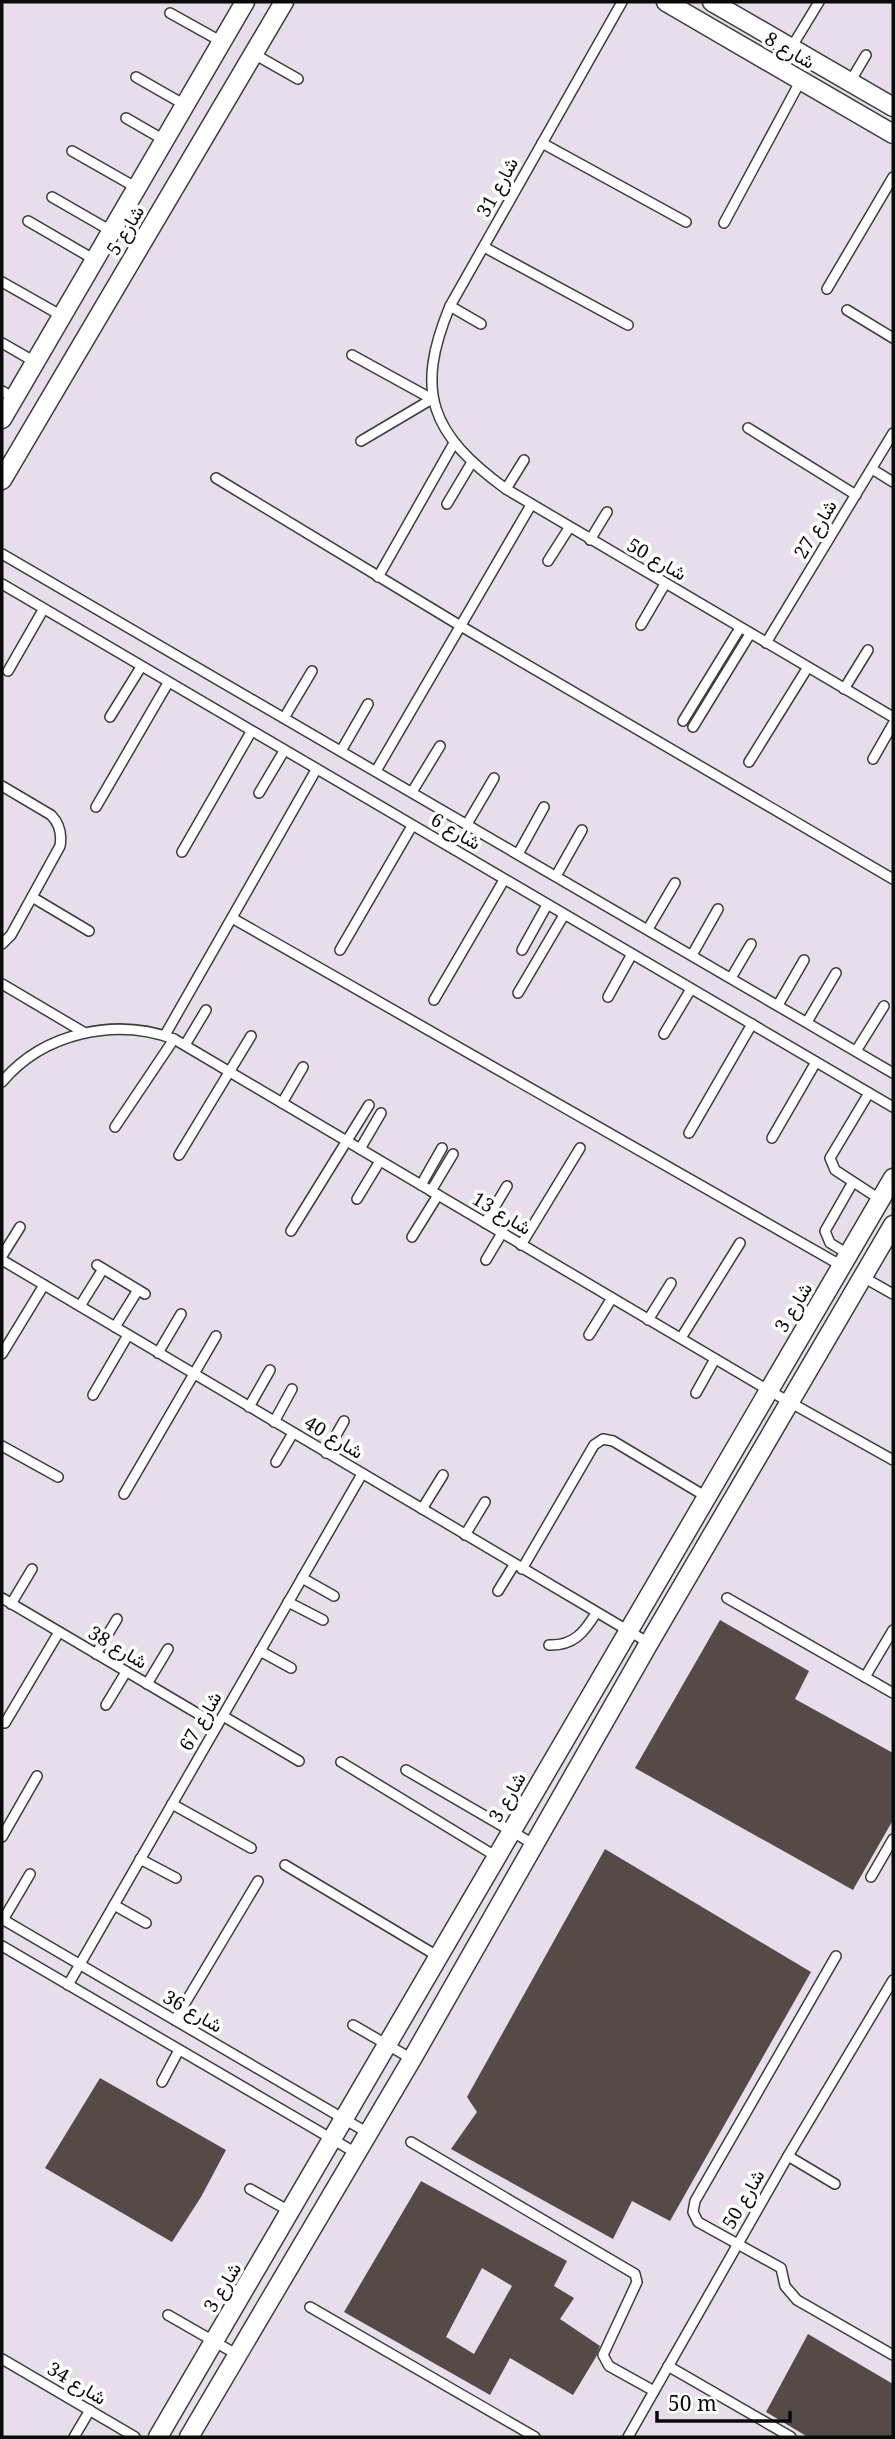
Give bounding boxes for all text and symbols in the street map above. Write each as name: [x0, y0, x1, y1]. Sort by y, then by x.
street label: شارع 8: [760, 25, 820, 75]
street label: شارع 31: [470, 153, 524, 221]
street label: شارع 5: [100, 200, 150, 260]
street label: شارع 27: [787, 495, 843, 563]
street label: شارع 50: [623, 532, 691, 586]
street label: شارع 6: [426, 806, 486, 856]
street label: شارع 13: [468, 1185, 536, 1241]
street label: شارع 3: [768, 1277, 818, 1337]
street label: شارع 40: [300, 1409, 368, 1465]
street label: شارع 38: [84, 1619, 152, 1675]
street label: شارع 67: [173, 1687, 227, 1755]
street label: شارع 3: [482, 1767, 532, 1827]
street label: شارع 36: [159, 1984, 227, 2038]
street label: شارع 50: [716, 2165, 770, 2233]
street label: شارع 3: [197, 2257, 247, 2317]
street label: شارع 34: [43, 2355, 111, 2411]
scale bar: [657, 2380, 790, 2424]
text: 50 m: [668, 2389, 717, 2417]

